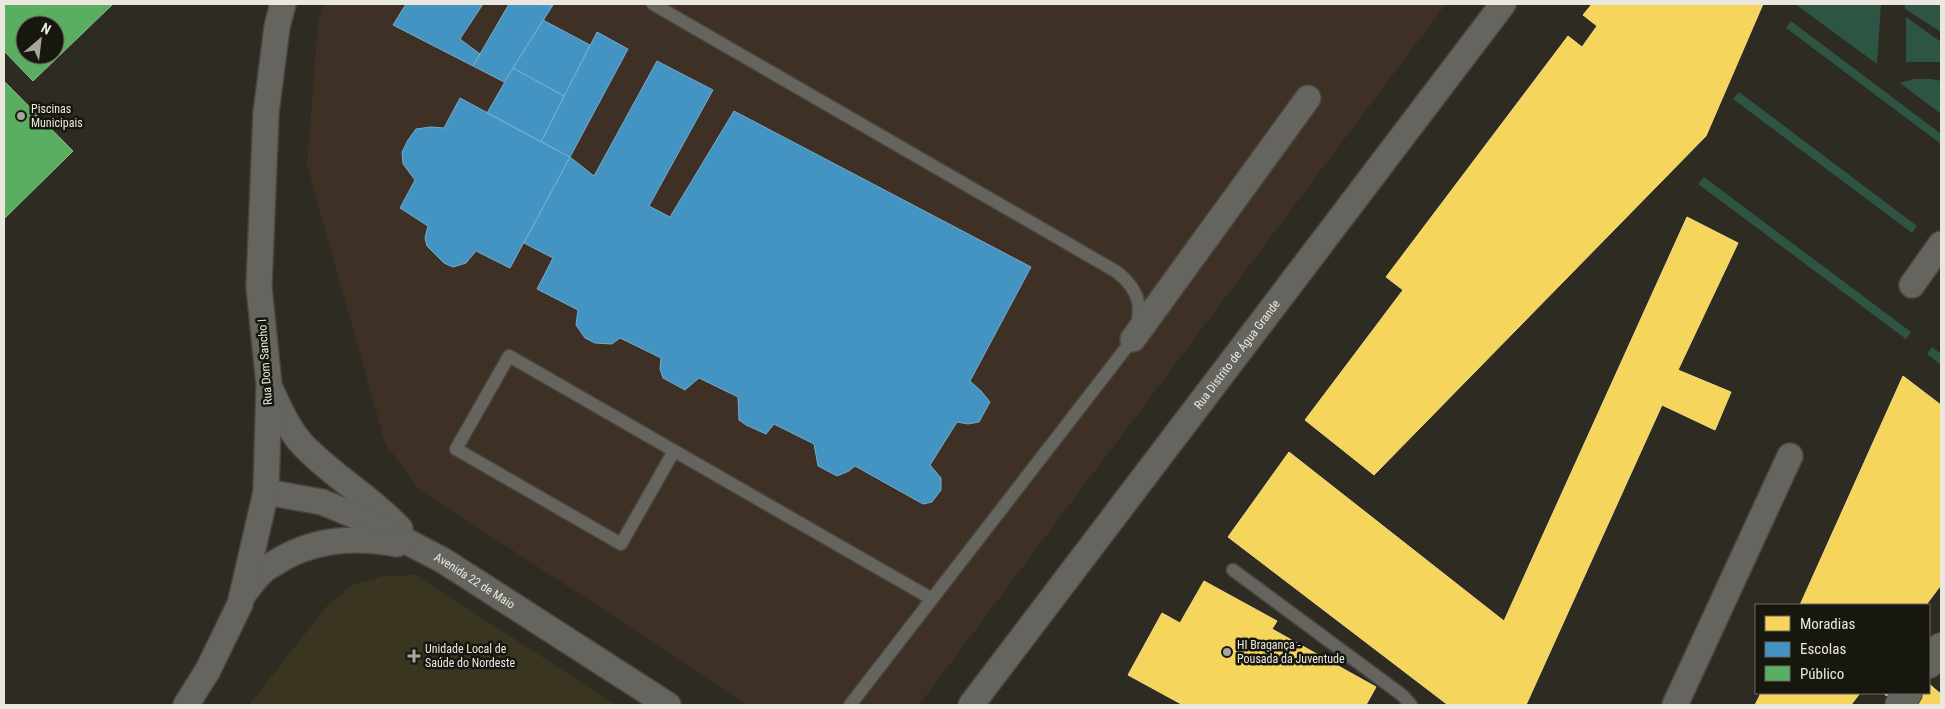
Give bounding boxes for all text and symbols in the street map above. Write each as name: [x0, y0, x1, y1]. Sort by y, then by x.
north arrow: [15, 15, 65, 65]
text: N: [39, 19, 54, 38]
place label: Piscinas Municipais: [31, 102, 83, 130]
marker: Piscinas Municipais: [15, 110, 27, 122]
street label: Rua Distrito de Água Grande: [1191, 297, 1283, 412]
street label: Rua Dom Sancho I: [255, 318, 275, 406]
street label: Avenida 22 de Maio: [432, 550, 518, 612]
legend: [1755, 604, 1930, 694]
text: Moradias: [1800, 615, 1855, 633]
place label: HI Bragança - Pousada da Juventude: [1237, 638, 1345, 666]
text: Escolas: [1800, 640, 1846, 658]
place label: Unidade Local de Saúde do Nordeste: [425, 642, 515, 670]
marker: HI Bragança - Pousada da Juventude: [1221, 646, 1233, 658]
marker: Unidade Local de Saúde do Nordeste: [407, 649, 421, 663]
text: Público: [1800, 665, 1844, 683]

